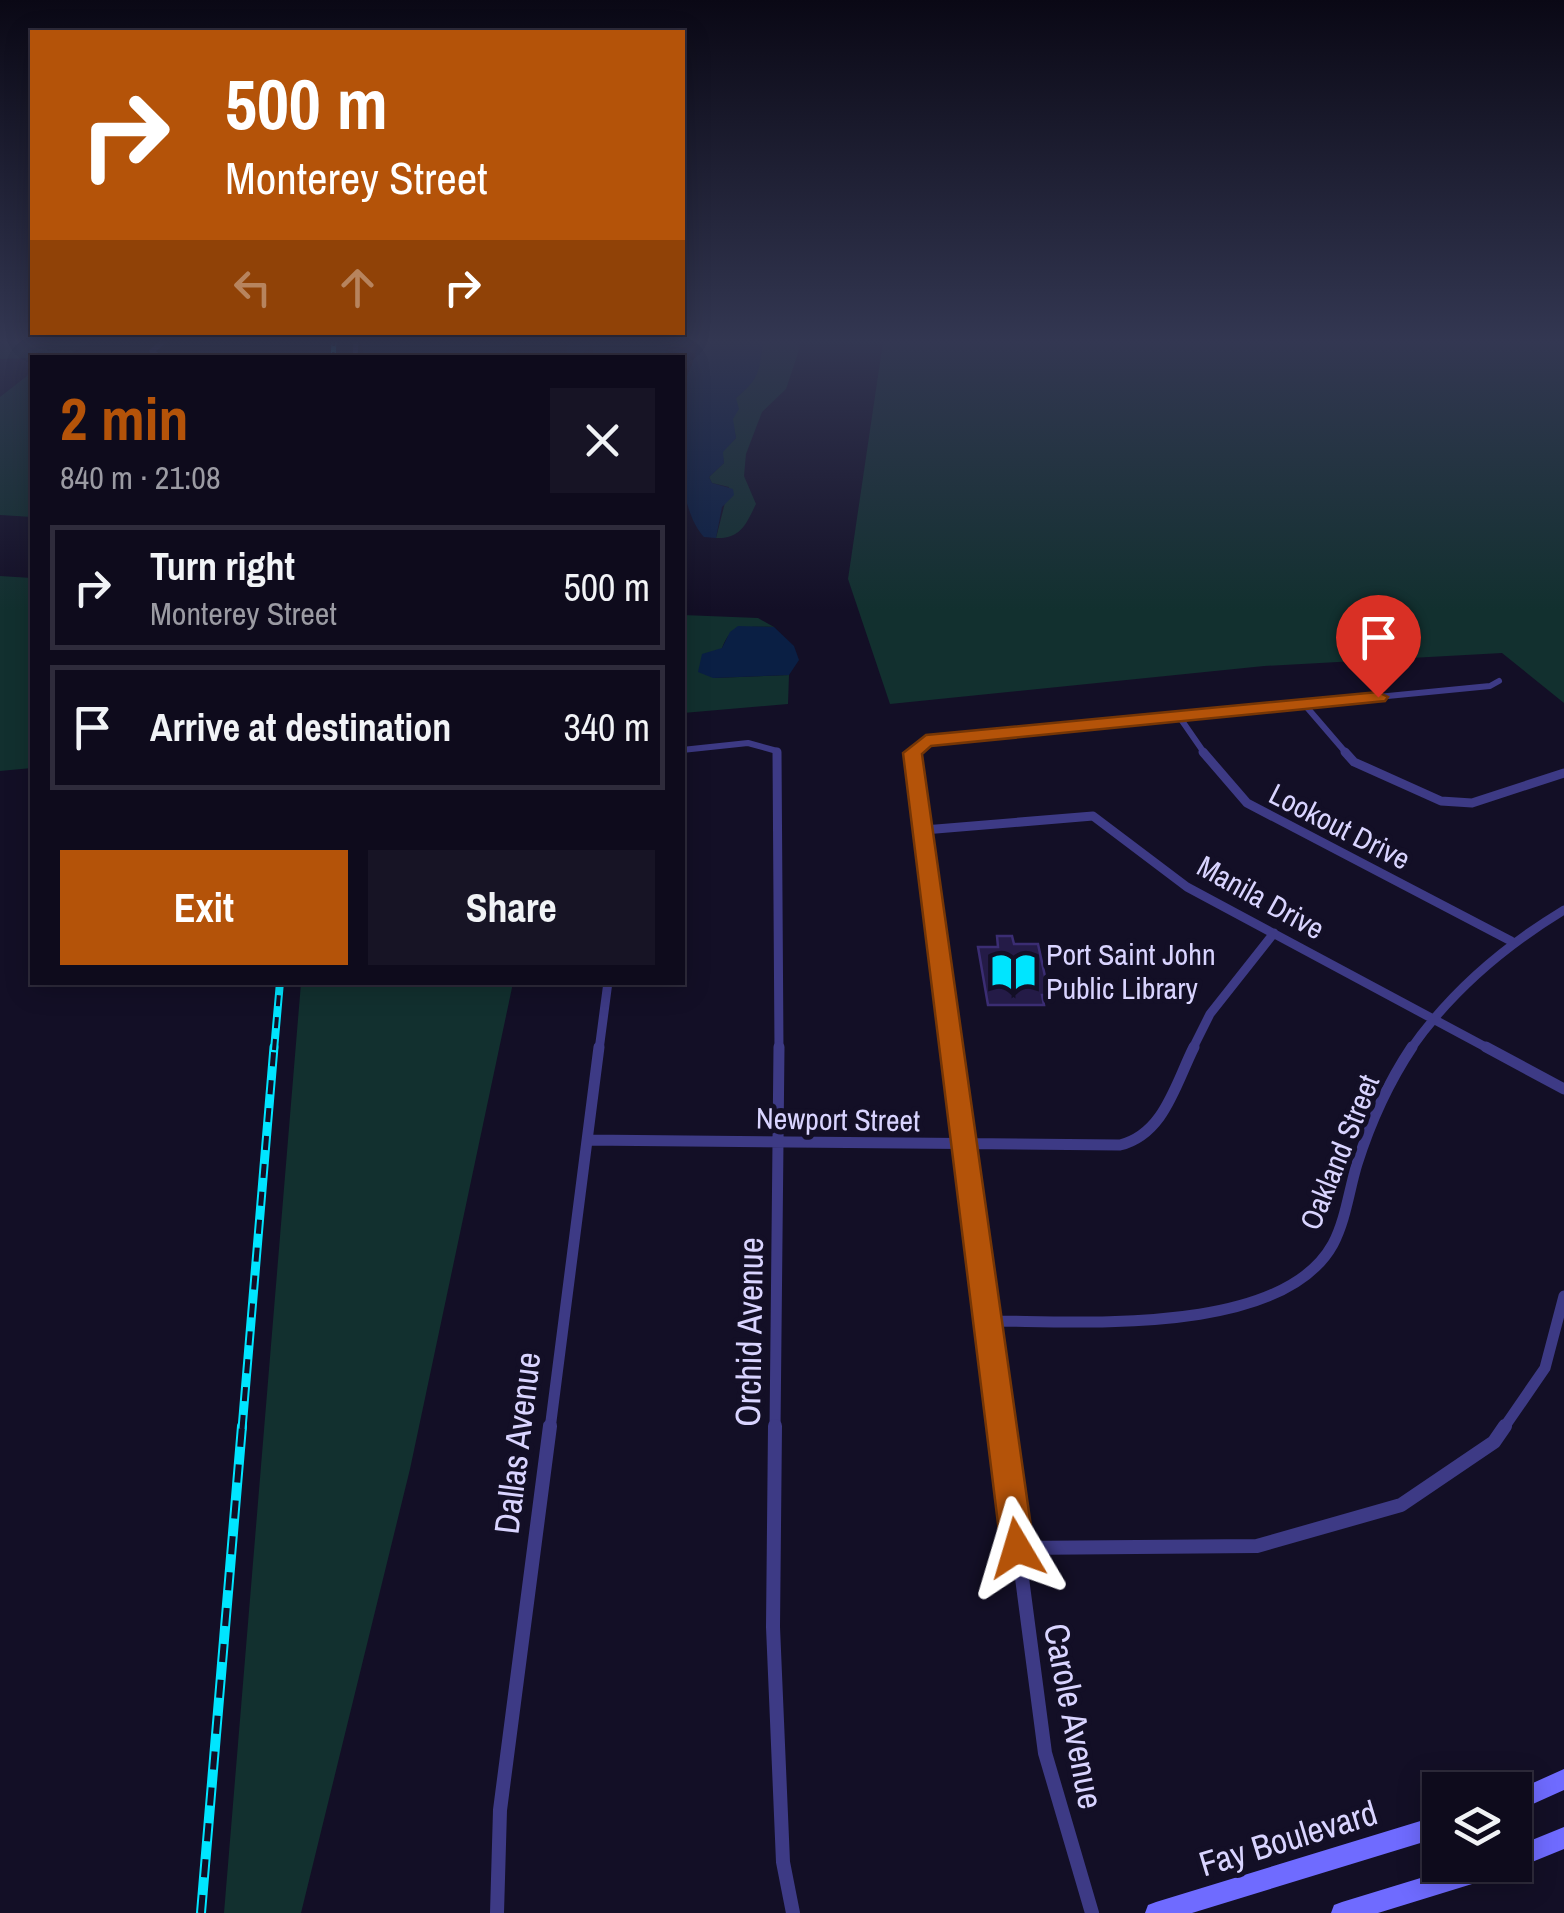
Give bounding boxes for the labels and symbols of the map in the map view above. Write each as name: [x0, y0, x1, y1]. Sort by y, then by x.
pin: [1336, 595, 1421, 698]
street label: Lookout Drive: [1263, 773, 1417, 879]
street label: Manila Drive: [1190, 846, 1332, 948]
place label: Port Saint John Public Library: [1046, 934, 1216, 1008]
library icon: Port Saint John Public Library: [989, 947, 1037, 995]
street label: Oakland Street: [1290, 1068, 1388, 1236]
street label: Newport Street: [756, 1098, 921, 1140]
street label: Orchid Avenue: [724, 1237, 774, 1427]
street label: Dallas Avenue: [483, 1349, 551, 1537]
position arrow: [965, 1496, 1069, 1600]
street label: Carole Avenue: [1033, 1619, 1115, 1813]
street label: Fay Boulevard: [1193, 1789, 1383, 1887]

